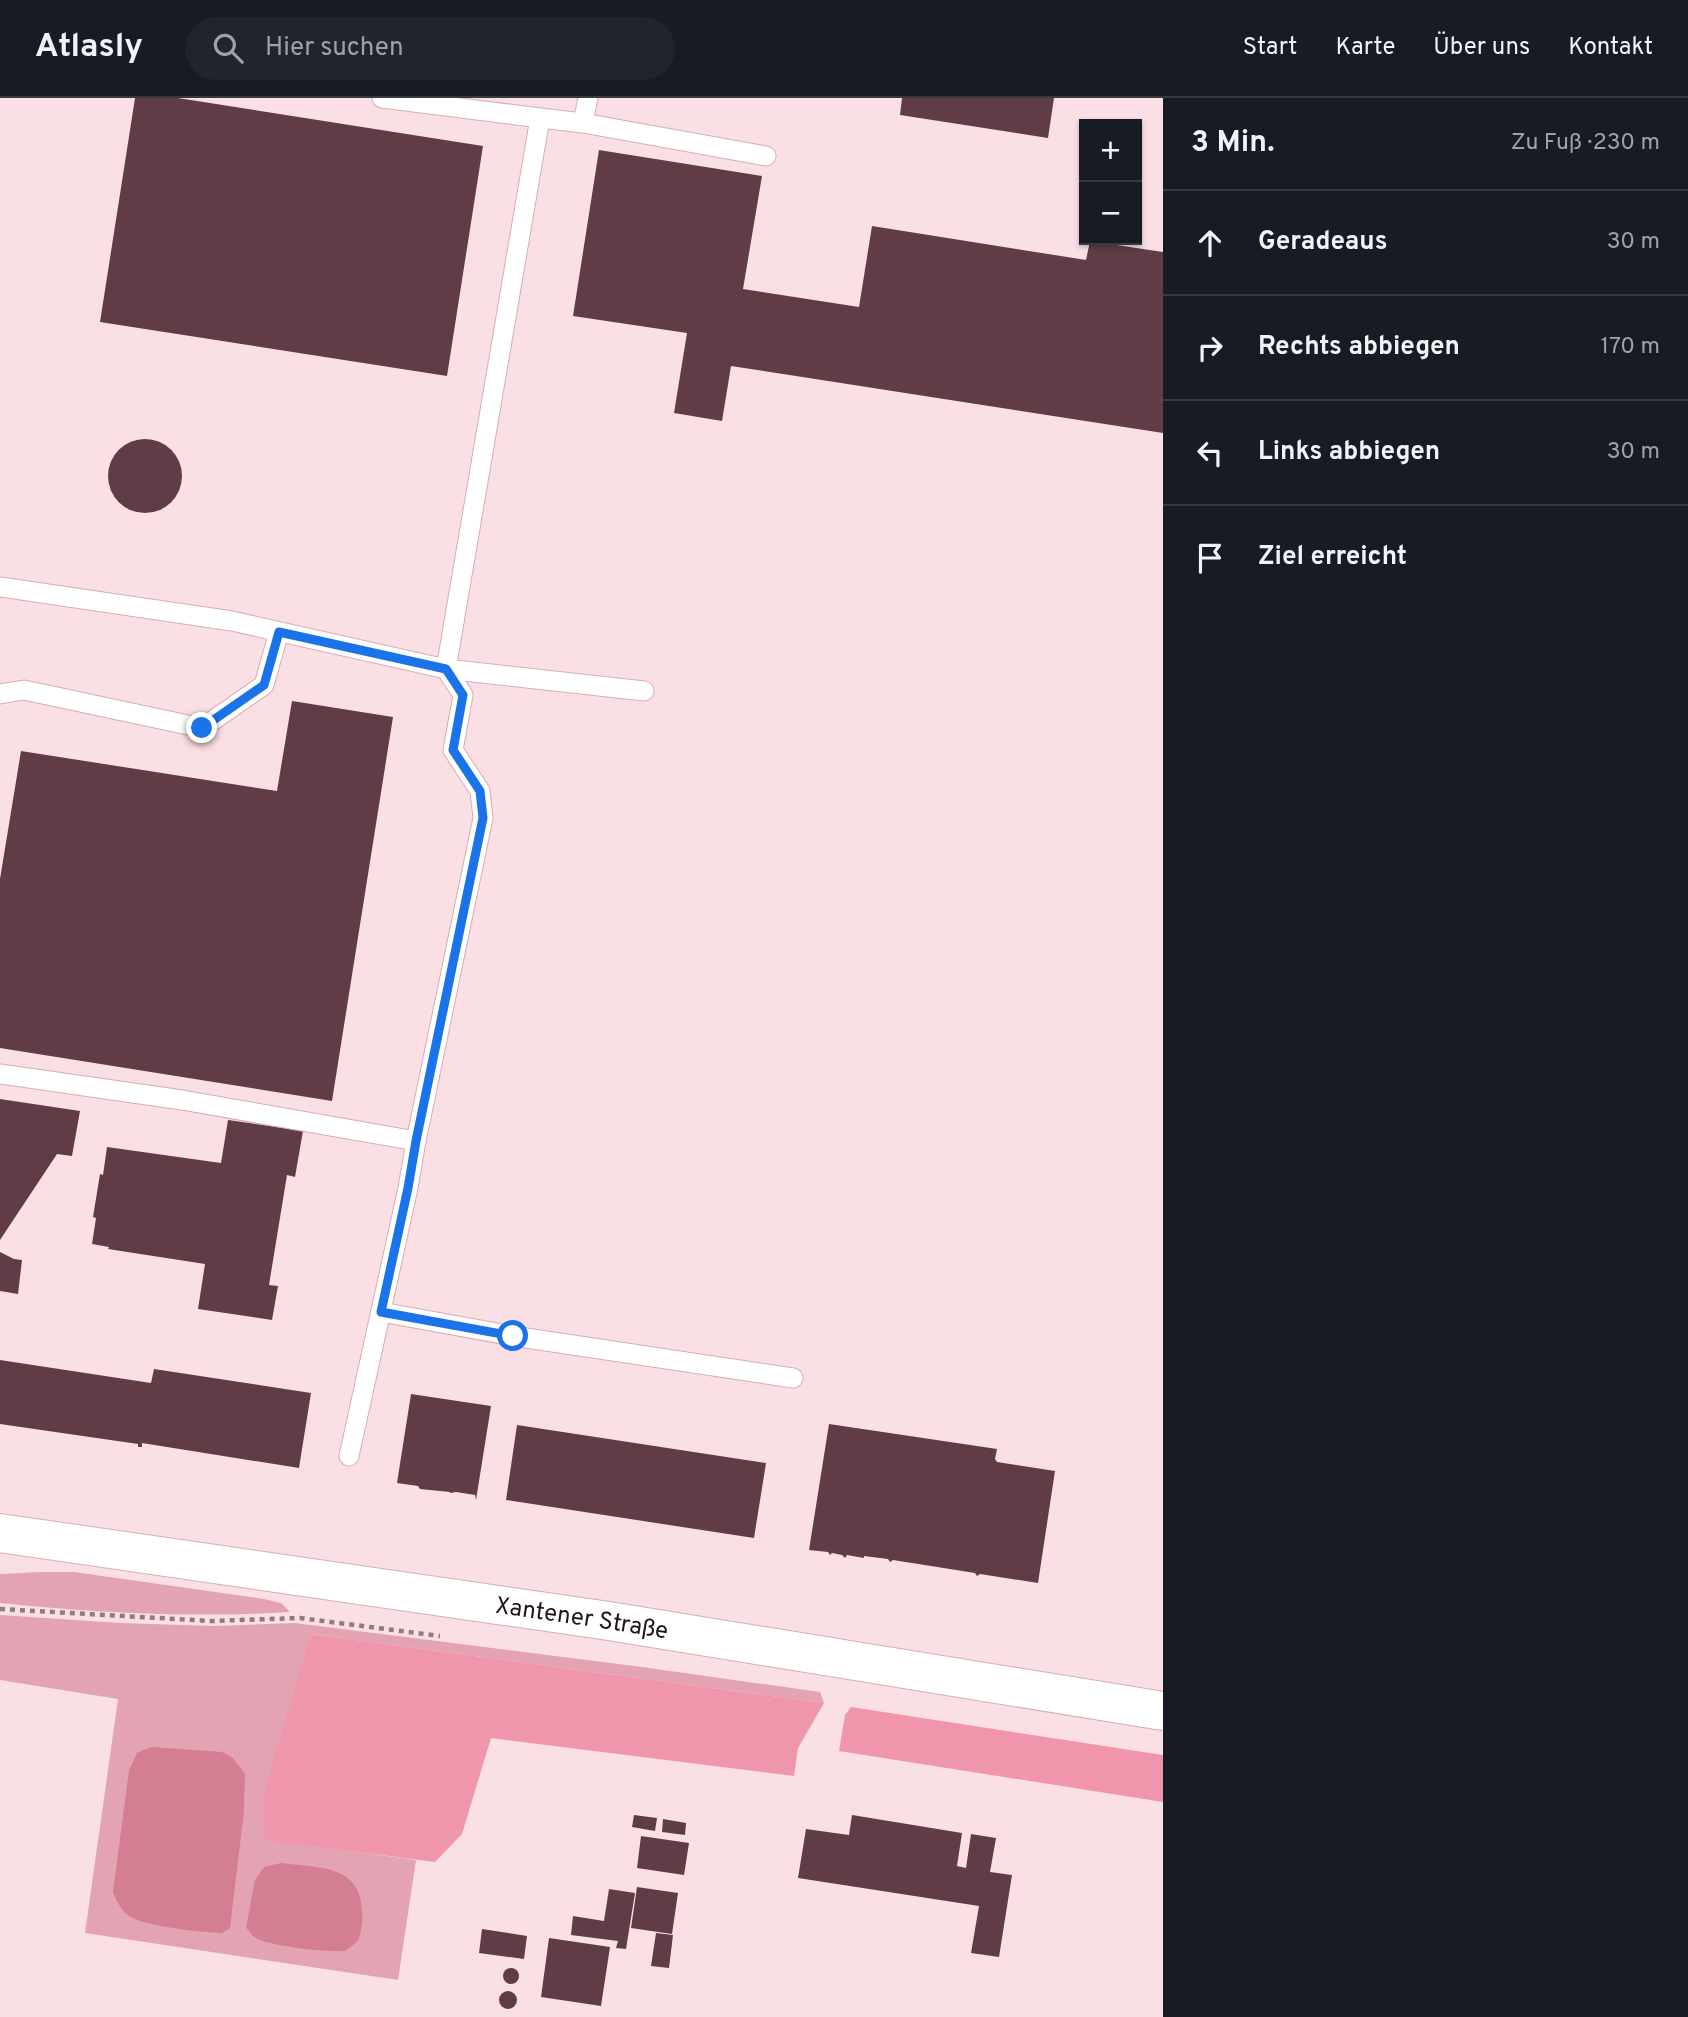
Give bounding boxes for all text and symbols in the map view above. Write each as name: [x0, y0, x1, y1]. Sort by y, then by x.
search box: [185, 17, 675, 80]
text: Atlasly: [35, 27, 143, 69]
icon: search: [209, 29, 247, 67]
text: Hier suchen: [265, 32, 404, 65]
text: Start: [1243, 33, 1297, 63]
text: Karte: [1335, 33, 1395, 63]
text: Über uns: [1433, 33, 1530, 63]
text: Kontakt: [1568, 33, 1653, 63]
map controls: [1079, 119, 1142, 245]
button: +: [1079, 119, 1142, 182]
text: 3 Min.: [1191, 125, 1275, 162]
text: Zu Fuß · 230 m: [1511, 129, 1660, 158]
button: −: [1079, 182, 1142, 245]
icon: ahead: [1191, 224, 1229, 262]
text: Geradeaus: [1258, 226, 1387, 259]
text: 30 m: [1607, 228, 1660, 257]
icon: right: [1191, 329, 1229, 367]
text: Rechts abbiegen: [1258, 331, 1460, 364]
text: 170 m: [1601, 333, 1660, 362]
icon: left: [1191, 434, 1229, 472]
text: Links abbiegen: [1258, 436, 1440, 469]
text: 30 m: [1607, 438, 1660, 467]
icon: arrive: [1191, 539, 1229, 577]
text: Ziel erreicht: [1258, 541, 1407, 574]
route end: [186, 712, 217, 743]
route start: [497, 1320, 528, 1351]
street label: Xantener Straße: [493, 1592, 670, 1647]

